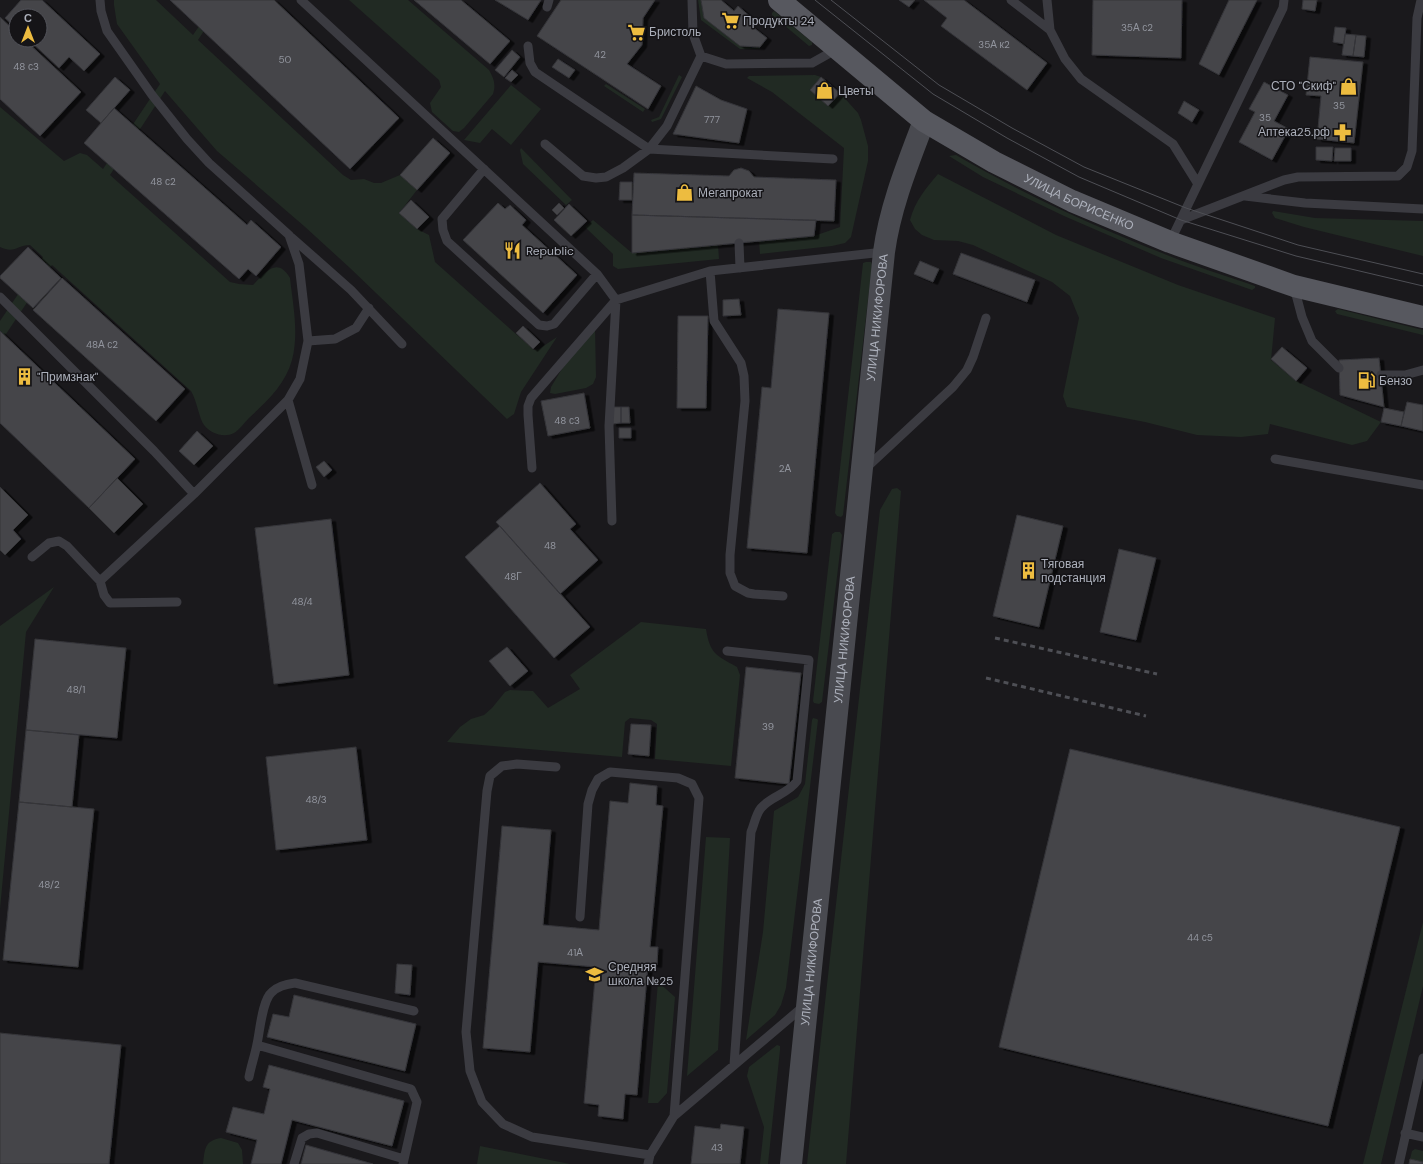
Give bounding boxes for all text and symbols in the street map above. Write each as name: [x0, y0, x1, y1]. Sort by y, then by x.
north arrow: [8, 8, 48, 48]
text: С: [24, 11, 32, 25]
supermarket icon: Продукты 24: [720, 11, 740, 31]
place label: Продукты 24: [743, 13, 814, 29]
house number: 35А с2: [1121, 21, 1153, 34]
supermarket icon: Бристоль: [626, 22, 646, 42]
place label: Бристоль: [649, 24, 701, 40]
house number: 35А к2: [978, 38, 1010, 51]
house number: 42: [594, 48, 606, 61]
house number: 50: [279, 53, 292, 66]
house number: 48 с3: [13, 60, 39, 73]
shop icon: СТО "Скиф": [1339, 76, 1359, 96]
place label: СТО "Скиф": [1271, 78, 1337, 94]
shop icon: Цветы: [815, 81, 835, 101]
place label: Цветы: [838, 83, 874, 99]
house number: 35: [1333, 99, 1345, 112]
house number: 35: [1259, 111, 1271, 124]
house number: 777: [704, 113, 720, 126]
pharmacy icon: Аптека25.рф: [1333, 122, 1353, 142]
place label: Аптека25.рф: [1258, 124, 1330, 140]
street label: УЛИЦА БОРИСЕНКО: [1021, 170, 1136, 234]
house number: 48 с2: [150, 175, 176, 188]
shop icon: Мегапрокат: [675, 183, 695, 203]
place label: Мегапрокат: [698, 185, 763, 201]
restaurant icon: Republic: [503, 241, 523, 261]
place label: Republic: [526, 243, 574, 259]
street label: УЛИЦА НИКИФОРОВА: [863, 253, 892, 382]
house number: 48А с2: [86, 338, 118, 351]
building icon: "Примзнак": [14, 367, 34, 387]
place label: "Примзнак": [37, 369, 99, 385]
fuel station icon: Бензо: [1356, 371, 1376, 391]
place label: Бензо: [1379, 373, 1413, 389]
house number: 48 с3: [554, 414, 580, 427]
house number: 2А: [779, 462, 792, 475]
house number: 48: [544, 539, 556, 552]
place label: Тяговая подстанция: [1041, 556, 1106, 586]
building icon: Тяговая подстанция: [1018, 561, 1038, 581]
house number: 48Г: [504, 570, 522, 583]
street label: УЛИЦА НИКИФОРОВА: [830, 575, 859, 704]
house number: 48/4: [291, 595, 313, 608]
house number: 48/1: [67, 683, 85, 696]
house number: 39: [762, 720, 774, 733]
house number: 48/3: [305, 793, 327, 806]
house number: 48/2: [38, 878, 60, 891]
street label: УЛИЦА НИКИФОРОВА: [797, 898, 826, 1027]
house number: 44 с5: [1187, 931, 1213, 944]
house number: 41А: [567, 946, 583, 959]
place label: Средняя школа №25: [608, 959, 673, 989]
school or university icon: Средняя школа №25: [585, 964, 605, 984]
house number: 43: [711, 1141, 723, 1154]

